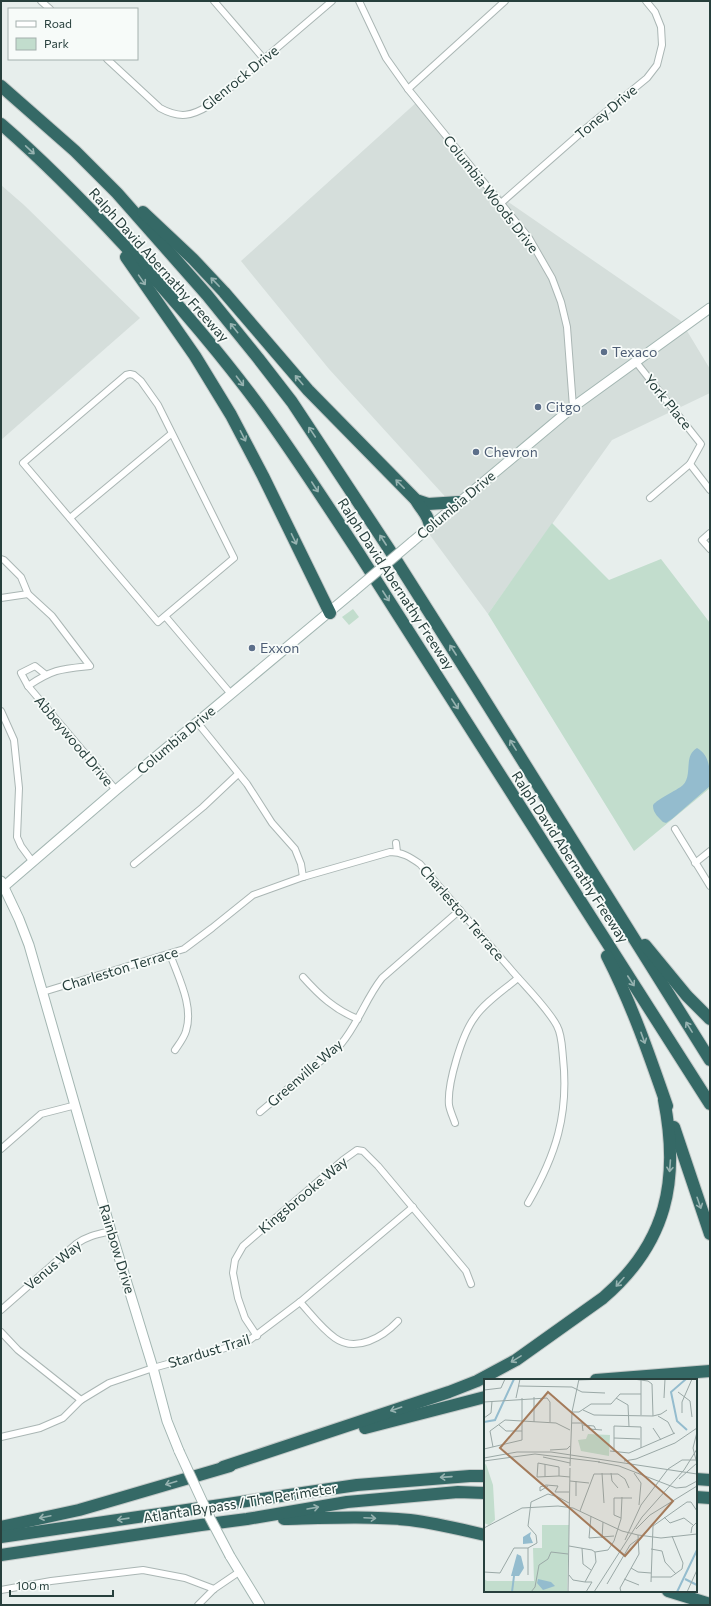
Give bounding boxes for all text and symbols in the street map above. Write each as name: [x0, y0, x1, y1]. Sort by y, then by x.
legend: [8, 8, 138, 60]
text: Road: [44, 16, 72, 30]
text: Park: [44, 36, 70, 50]
street label: Glenrock Drive: [198, 41, 282, 114]
street label: Toney Drive: [571, 81, 640, 142]
street label: Columbia Woods Drive: [440, 132, 543, 256]
one-way arrow: [25, 146, 35, 155]
street label: Ralph David Abernathy Freeway: [86, 184, 233, 345]
one-way arrow: [138, 274, 146, 285]
one-way arrow: [210, 277, 220, 287]
one-way arrow: [229, 322, 238, 333]
place label: Texaco: [612, 343, 657, 360]
marker: Texaco: [599, 347, 609, 357]
street label: York Place: [641, 371, 696, 433]
one-way arrow: [235, 375, 244, 386]
one-way arrow: [295, 375, 304, 386]
place label: Citgo: [546, 398, 581, 415]
marker: Citgo: [533, 402, 543, 412]
one-way arrow: [308, 426, 316, 437]
one-way arrow: [239, 430, 247, 442]
place label: Chevron: [484, 443, 538, 460]
marker: Chevron: [471, 447, 481, 457]
street label: Columbia Drive: [413, 467, 498, 542]
one-way arrow: [395, 479, 405, 489]
one-way arrow: [311, 481, 319, 492]
street label: Ralph David Abernathy Freeway: [334, 495, 458, 673]
one-way arrow: [291, 533, 298, 545]
one-way arrow: [379, 535, 387, 546]
one-way arrow: [382, 590, 390, 602]
place label: Exxon: [260, 639, 299, 656]
marker: Exxon: [247, 643, 257, 653]
one-way arrow: [449, 644, 457, 656]
street label: Abbeywood Drive: [32, 692, 117, 789]
one-way arrow: [451, 698, 459, 710]
street label: Columbia Drive: [133, 702, 218, 777]
one-way arrow: [509, 740, 517, 751]
street label: Ralph David Abernathy Freeway: [508, 768, 632, 946]
street label: Charleston Terrace: [416, 862, 508, 964]
street label: Charleston Terrace: [60, 943, 180, 994]
one-way arrow: [628, 975, 636, 987]
one-way arrow: [685, 1021, 693, 1033]
one-way arrow: [640, 1031, 648, 1043]
street label: Greenville Way: [264, 1035, 346, 1110]
street label: Kingsbrooke Way: [255, 1153, 351, 1237]
one-way arrow: [667, 1159, 674, 1172]
one-way arrow: [696, 1196, 704, 1208]
street label: Rainbow Drive: [96, 1202, 139, 1296]
street label: Venus Way: [21, 1236, 85, 1293]
one-way arrow: [615, 1277, 625, 1287]
street label: Stardust Trail: [166, 1330, 252, 1371]
one-way arrow: [510, 1356, 522, 1364]
inset map: [484, 1379, 697, 1592]
one-way arrow: [390, 1406, 402, 1414]
one-way arrow: [440, 1474, 453, 1481]
street label: Atlanta Bypass / The Perimeter: [142, 1479, 338, 1526]
one-way arrow: [164, 1480, 177, 1487]
one-way arrow: [306, 1504, 319, 1512]
one-way arrow: [39, 1514, 52, 1521]
one-way arrow: [363, 1514, 376, 1522]
one-way arrow: [117, 1515, 130, 1523]
scale bar: [10, 1572, 113, 1598]
text: 100 m: [16, 1578, 50, 1592]

